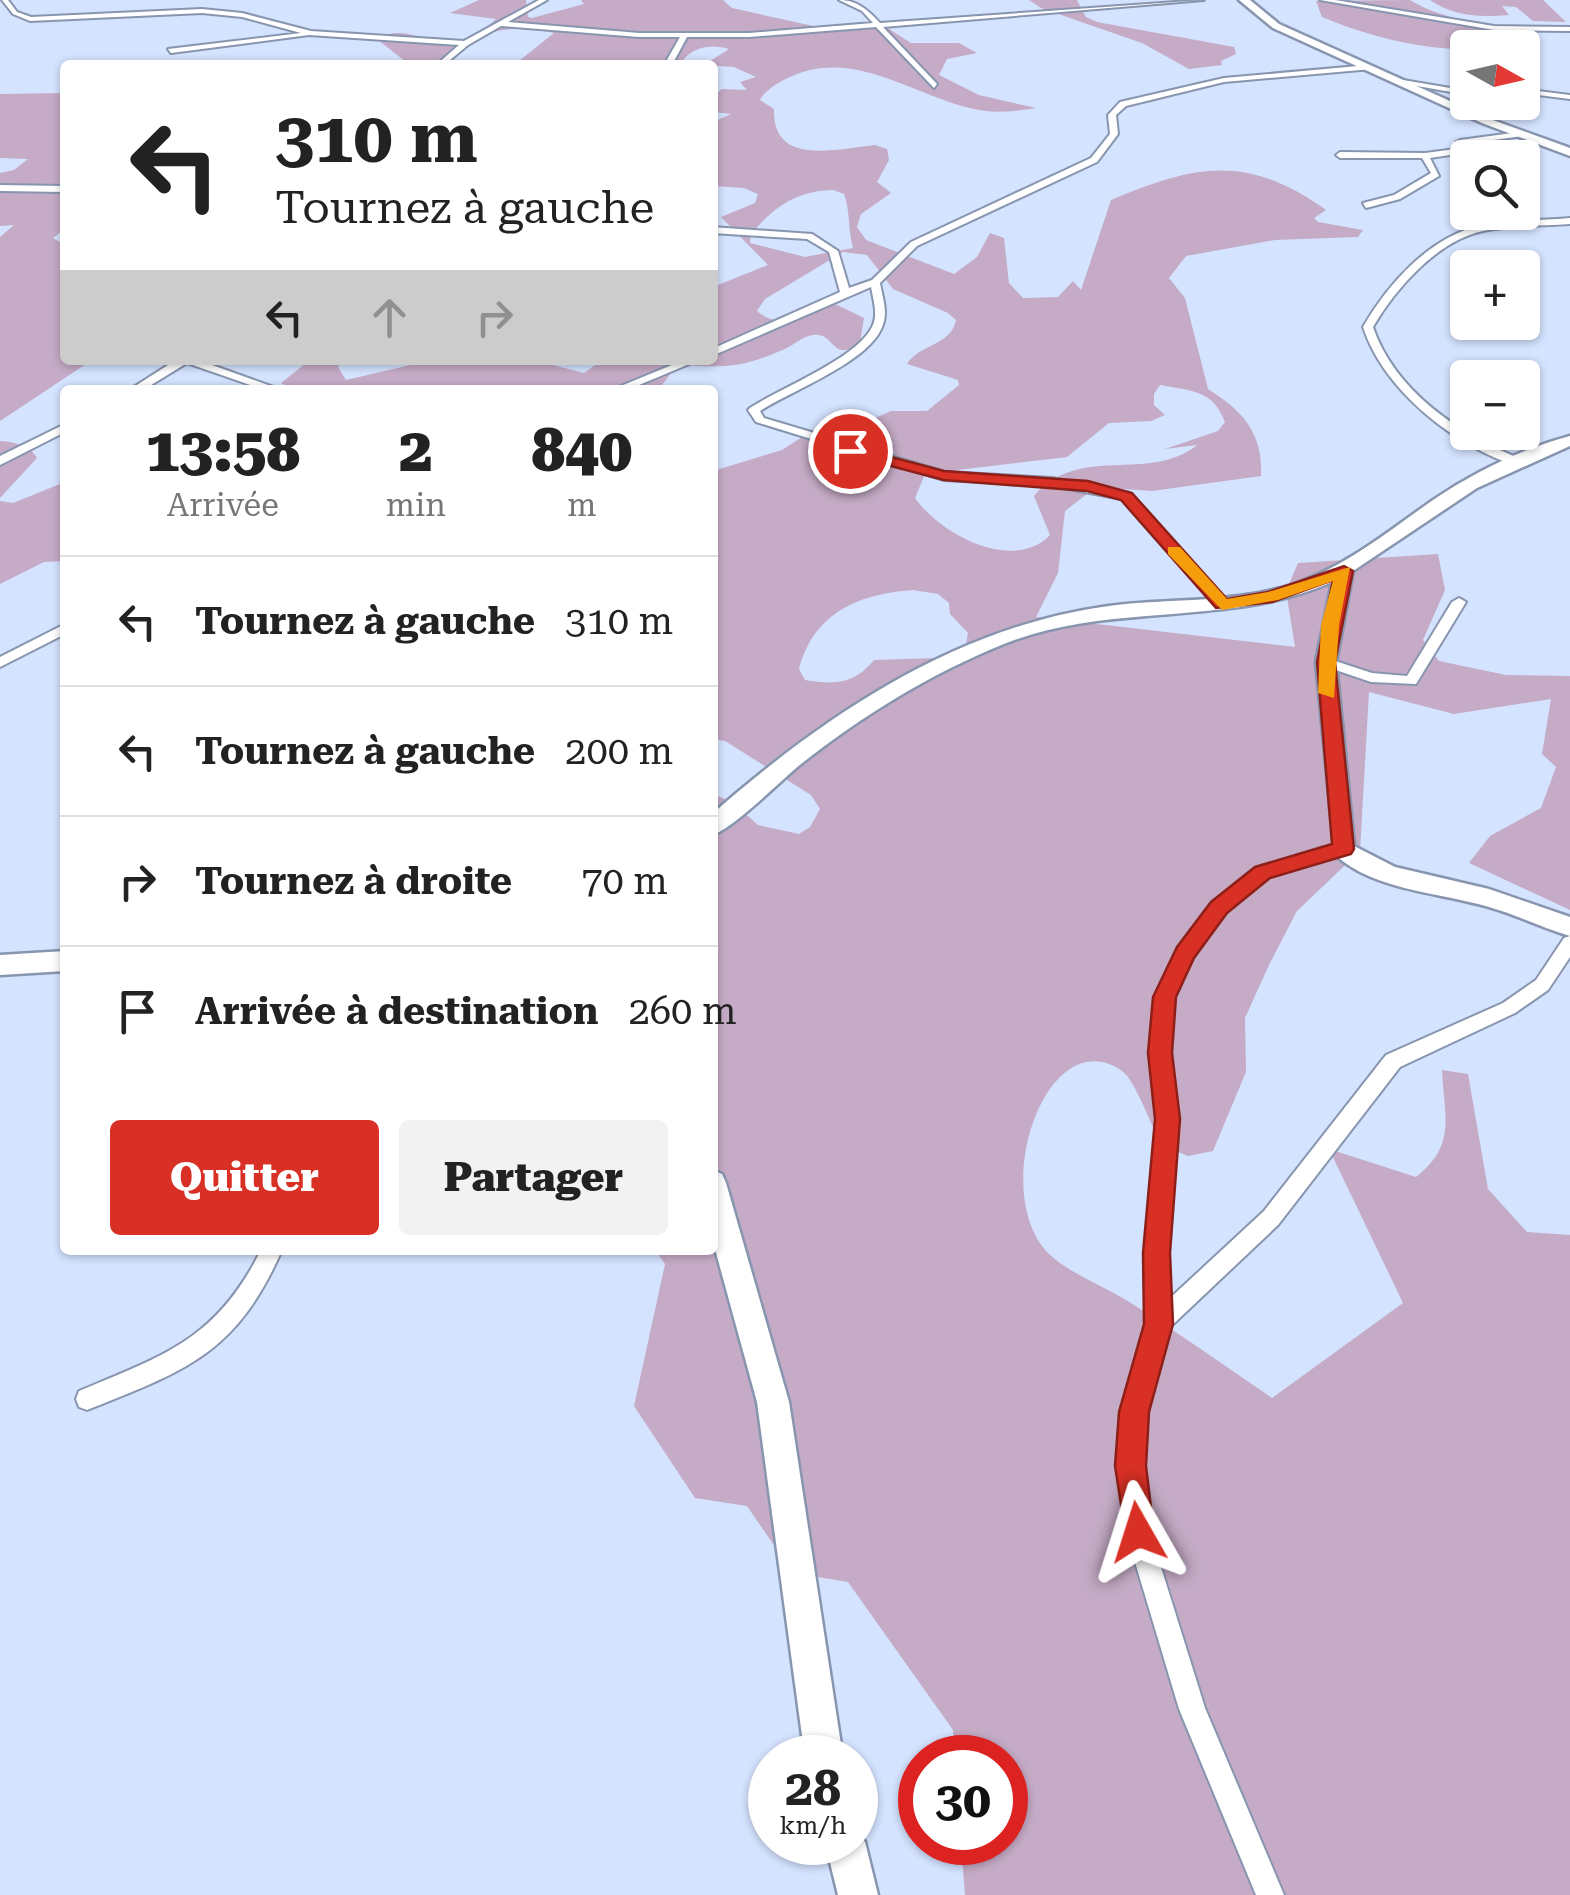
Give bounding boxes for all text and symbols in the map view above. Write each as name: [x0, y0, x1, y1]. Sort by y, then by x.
north arrow: [1450, 30, 1540, 120]
map controls: [1450, 30, 1540, 450]
text: 310 m: [275, 97, 478, 179]
icon: left: [110, 100, 240, 230]
button: search: [1450, 140, 1540, 230]
text: Tournez à gauche: [275, 181, 654, 234]
button: +: [1450, 250, 1540, 340]
icon: left: [257, 290, 312, 345]
icon: ahead: [362, 290, 417, 345]
icon: right: [467, 290, 522, 345]
button: −: [1450, 360, 1540, 450]
pin: [808, 409, 893, 494]
text: 13:58: [146, 415, 300, 486]
text: 2: [399, 415, 433, 486]
text: 840: [531, 415, 632, 486]
icon: arrive: [823, 424, 878, 479]
text: Arrivée: [167, 486, 279, 524]
text: min: [386, 486, 446, 524]
text: m: [567, 486, 596, 524]
icon: left: [110, 594, 165, 649]
text: Tournez à gauche: [195, 599, 535, 643]
text: 310 m: [565, 599, 673, 643]
icon: left: [110, 724, 165, 779]
text: Tournez à gauche: [195, 729, 535, 773]
text: 200 m: [565, 729, 673, 773]
icon: right: [110, 854, 165, 909]
text: Tournez à droite: [195, 859, 512, 903]
text: 70 m: [581, 859, 668, 903]
icon: arrive: [110, 984, 165, 1039]
text: Arrivée à destination: [195, 989, 599, 1033]
text: 260 m: [629, 989, 737, 1033]
button: Quitter: [110, 1120, 379, 1235]
button: Partager: [399, 1120, 668, 1235]
position arrow: [1086, 1480, 1190, 1584]
speed limit sign: 30: [898, 1735, 1028, 1865]
text: 28: [785, 1759, 841, 1817]
text: km/h: [780, 1811, 846, 1840]

